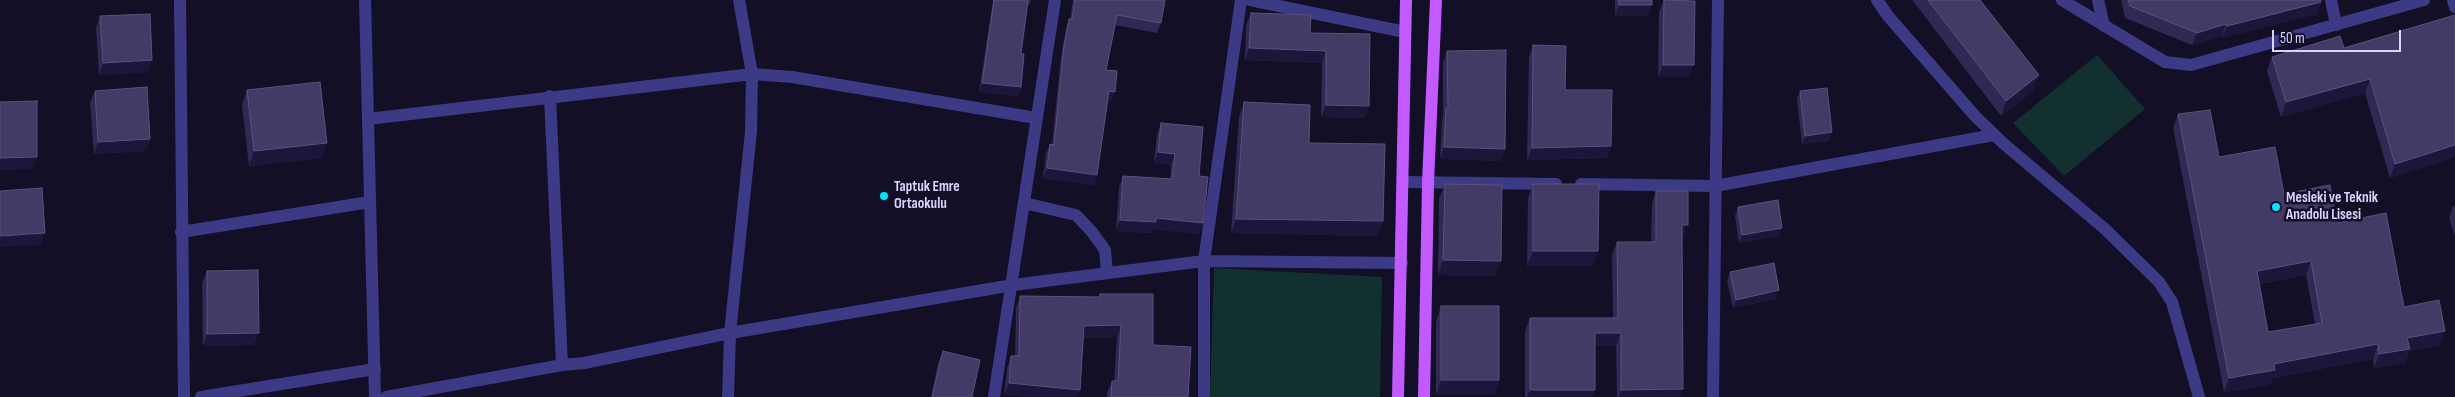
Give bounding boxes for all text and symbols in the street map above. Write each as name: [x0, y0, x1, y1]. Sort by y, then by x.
scale bar: [2275, 20, 2404, 52]
text: 50 m: [2280, 29, 2305, 48]
place label: Taptuk Emre Ortaokulu: [894, 178, 960, 213]
place label: Mesleki ve Teknik Anadolu Lisesi: [2286, 189, 2378, 224]
marker: Taptuk Emre Ortaokulu: [878, 190, 890, 202]
marker: Mesleki ve Teknik Anadolu Lisesi: [2270, 201, 2282, 213]

